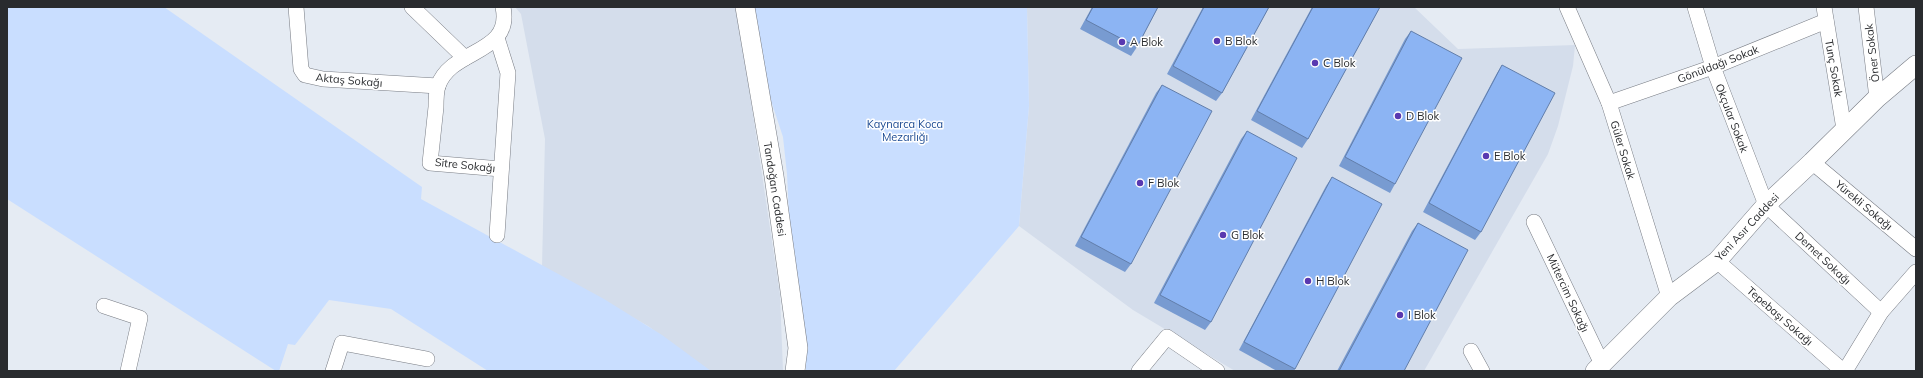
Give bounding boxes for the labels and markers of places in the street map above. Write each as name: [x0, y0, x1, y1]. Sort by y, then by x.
place label: B Blok: [1225, 34, 1258, 48]
place label: A Blok: [1130, 35, 1163, 49]
marker: B Blok: [1212, 36, 1222, 46]
marker: A Blok: [1117, 37, 1127, 47]
place label: C Blok: [1323, 56, 1356, 70]
marker: C Blok: [1310, 58, 1320, 68]
place label: D Blok: [1406, 109, 1439, 123]
marker: D Blok: [1393, 111, 1403, 121]
place label: E Blok: [1494, 149, 1526, 163]
marker: E Blok: [1481, 151, 1491, 161]
place label: F Blok: [1148, 176, 1179, 190]
marker: F Blok: [1135, 178, 1145, 188]
place label: G Blok: [1231, 228, 1264, 242]
marker: G Blok: [1218, 230, 1228, 240]
place label: H Blok: [1316, 274, 1350, 288]
marker: H Blok: [1303, 276, 1313, 286]
place label: I Blok: [1408, 308, 1436, 322]
marker: I Blok: [1395, 310, 1405, 320]

